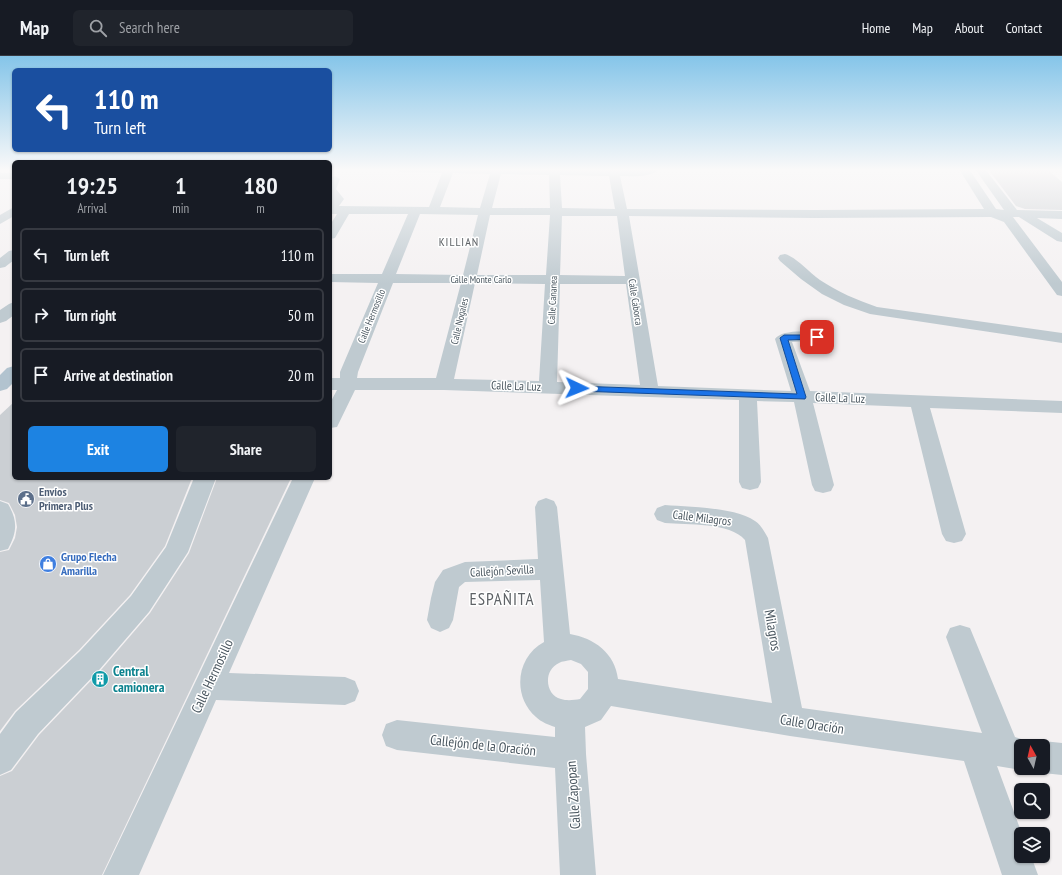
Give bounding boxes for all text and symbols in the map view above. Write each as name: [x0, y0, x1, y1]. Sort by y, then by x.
search box: [73, 10, 353, 46]
text: Map: [20, 16, 49, 40]
icon: search: [87, 17, 109, 39]
text: Search here: [119, 18, 180, 37]
text: Home: [862, 19, 890, 37]
text: Map: [912, 19, 933, 37]
text: About: [955, 19, 984, 37]
text: Contact: [1006, 19, 1042, 37]
text: 110 m: [94, 80, 158, 117]
icon: left: [28, 84, 80, 136]
text: Turn left: [94, 116, 146, 139]
text: 19:25: [66, 170, 118, 201]
text: 1: [175, 170, 186, 201]
text: 180: [243, 170, 278, 201]
text: Arrival: [77, 200, 107, 217]
text: min: [172, 200, 189, 217]
text: m: [256, 200, 265, 217]
district label: KILLIAN: [439, 234, 479, 249]
icon: left: [30, 244, 52, 266]
text: Turn left: [64, 246, 109, 265]
text: 110 m: [281, 246, 314, 265]
street label: Calle Monte Carlo: [450, 273, 512, 286]
street label: Calle Cananea: [545, 275, 560, 325]
street label: Calle Caborca: [625, 278, 646, 326]
street label: Calle Hermosillo: [355, 287, 388, 345]
street label: Calle Nogales: [448, 296, 471, 346]
icon: right: [30, 304, 52, 326]
text: Turn right: [64, 306, 116, 325]
text: 50 m: [288, 306, 314, 325]
pin: [800, 320, 834, 354]
icon: arrive: [806, 326, 828, 348]
icon: arrive: [30, 364, 52, 386]
text: Arrive at destination: [64, 366, 173, 385]
text: 20 m: [288, 366, 314, 385]
position arrow: [556, 367, 598, 409]
street label: Calle La Luz: [491, 377, 541, 394]
street label: Calle La Luz: [815, 389, 865, 406]
button: Exit: [28, 426, 168, 472]
button: Share: [176, 426, 316, 472]
place label: Envíos Primera Plus: [39, 484, 93, 513]
public building icon: Envíos Primera Plus: [16, 489, 36, 509]
street label: Calle Milagros: [672, 506, 732, 529]
place label: Grupo Flecha Amarilla: [60, 549, 117, 578]
shop icon: Grupo Flecha Amarilla: [38, 554, 58, 574]
street label: Callejón Sevilla: [470, 561, 534, 580]
district label: ESPAÑITA: [469, 588, 535, 610]
street label: Milagros: [761, 608, 786, 652]
street label: Calle Hermosillo: [187, 636, 237, 716]
place label: Central camionera: [113, 662, 165, 696]
building icon: Central camionera: [90, 669, 110, 689]
street label: Calle Oración: [779, 710, 845, 738]
street label: Callejón de la Oración: [429, 730, 537, 760]
north arrow: [1014, 739, 1050, 775]
map controls: [1014, 739, 1050, 863]
street label: Calle Zapopan: [562, 760, 584, 830]
button: search: [1014, 783, 1050, 819]
button: layers: [1014, 827, 1050, 863]

